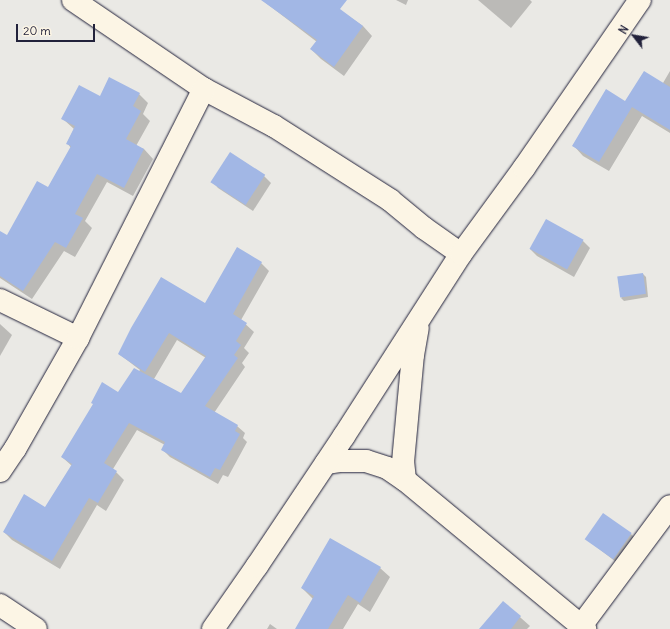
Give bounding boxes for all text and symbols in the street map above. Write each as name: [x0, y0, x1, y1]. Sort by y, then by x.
scale bar: [18, 16, 97, 42]
north arrow: [614, 16, 654, 56]
text: 20 m: [23, 23, 51, 38]
text: N: [616, 23, 632, 37]

